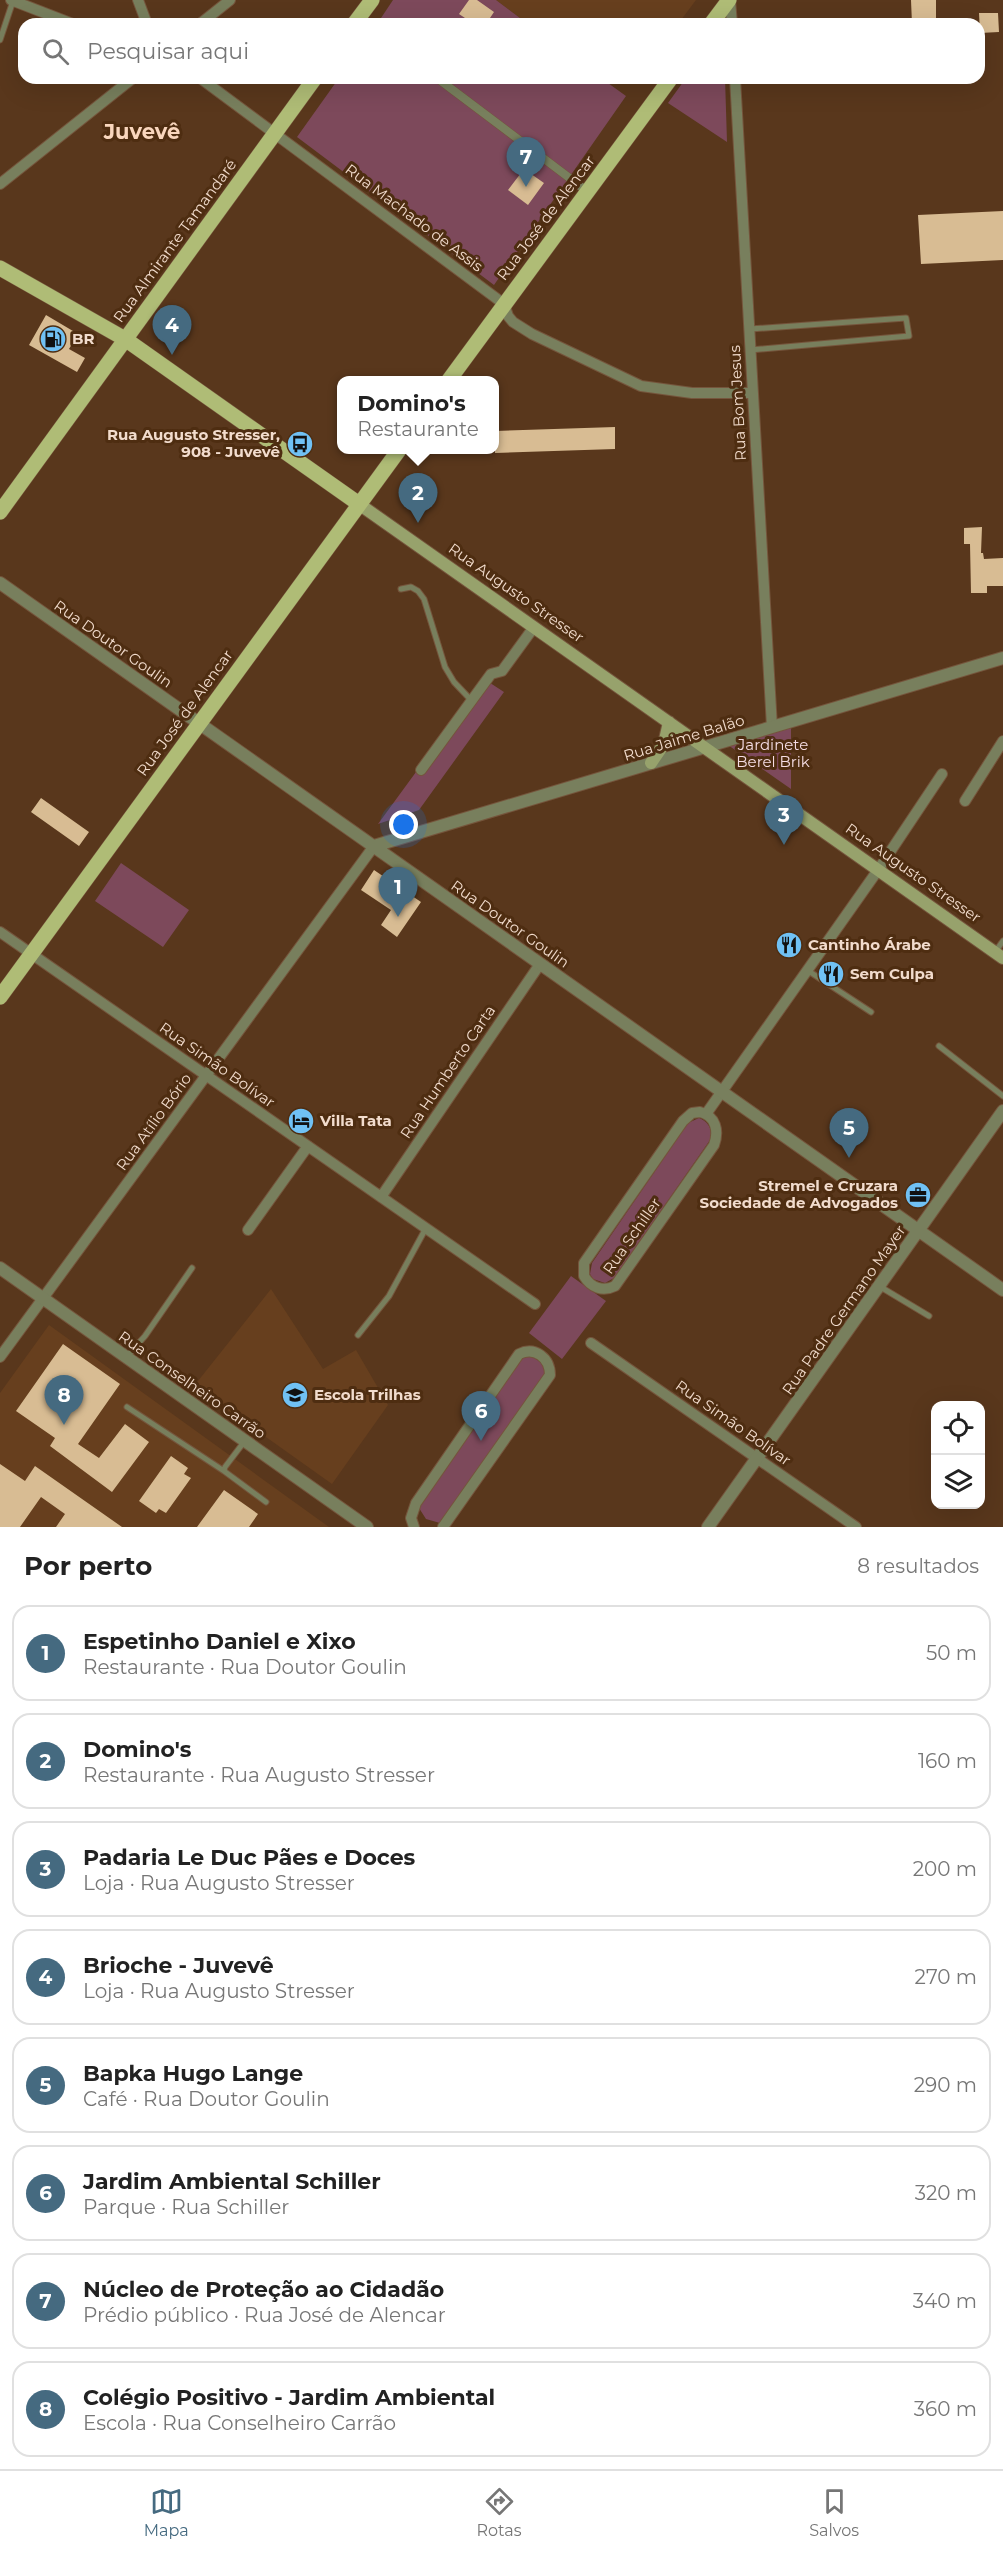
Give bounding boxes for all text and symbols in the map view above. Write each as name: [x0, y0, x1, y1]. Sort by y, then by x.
search box: [18, 18, 985, 84]
icon: search: [39, 35, 72, 68]
text: Pesquisar aqui: [87, 38, 249, 65]
district label: Juvevê: [103, 119, 180, 144]
pin: 7: [506, 138, 546, 187]
street label: Rua José de Alencar: [492, 152, 599, 284]
street label: Rua Almirante Tamandaré: [109, 155, 240, 326]
street label: Rua Machado de Assis: [342, 160, 487, 276]
pin: 4: [152, 306, 192, 355]
fuel station icon: BR: [38, 324, 68, 354]
place label: BR: [72, 329, 95, 348]
street label: Rua Bom Jesus: [725, 345, 750, 461]
popup: [337, 376, 499, 454]
text: Domino's: [357, 390, 466, 417]
text: Restaurante: [357, 417, 479, 441]
place label: Rua Augusto Stresser, 908 - Juvevê: [107, 425, 280, 461]
bus stop icon: Rua Augusto Stresser, 908 - Juvevê: [285, 429, 315, 459]
pin: 2: [398, 474, 438, 523]
street label: Rua Augusto Stresser: [445, 539, 588, 647]
street label: Rua Doutor Goulin: [50, 596, 176, 692]
street label: Rua José de Alencar: [132, 646, 237, 780]
street label: Rua Jaime Balão: [621, 710, 747, 765]
park label: Jardinete Berel Brik: [736, 735, 810, 771]
pin: 3: [764, 796, 804, 845]
your location: [389, 810, 418, 839]
street label: Rua Augusto Stresser: [842, 819, 985, 927]
pin: 1: [378, 868, 418, 917]
street label: Rua Doutor Goulin: [447, 876, 573, 972]
restaurant icon: Cantinho Árabe: [774, 930, 804, 960]
place label: Cantinho Árabe: [808, 935, 931, 954]
restaurant icon: Sem Culpa: [816, 959, 846, 989]
place label: Sem Culpa: [850, 964, 934, 983]
street label: Rua Humberto Carta: [396, 1001, 499, 1142]
street label: Rua Simão Bolívar: [156, 1018, 279, 1112]
street label: Rua Atílio Bório: [112, 1069, 195, 1174]
hotel icon: Villa Tata: [286, 1106, 316, 1136]
pin: 5: [830, 1108, 868, 1158]
place label: Villa Tata: [319, 1111, 392, 1130]
place label: Stremel e Cruzara Sociedade de Advogados: [700, 1176, 898, 1212]
office icon: Stremel e Cruzara Sociedade de Advogados: [903, 1180, 933, 1210]
street label: Rua Schiller: [598, 1194, 665, 1277]
street label: Rua Padre Germano Mayer: [778, 1221, 910, 1398]
street label: Rua Conselheiro Carrão: [115, 1327, 270, 1443]
pin: 8: [44, 1376, 84, 1425]
street label: Rua Simão Bolívar: [672, 1376, 795, 1470]
school or university icon: Escola Trilhas: [280, 1380, 310, 1410]
place label: Escola Trilhas: [314, 1385, 421, 1404]
pin: 6: [462, 1392, 500, 1441]
map controls: [931, 1401, 985, 1509]
button: locate: [931, 1401, 985, 1455]
button: layers: [931, 1455, 985, 1509]
text: Por perto: [24, 1550, 152, 1582]
text: 8 resultados: [857, 1554, 979, 1578]
text: Espetinho Daniel e Xixo: [83, 1628, 356, 1655]
text: 1: [42, 1641, 49, 1665]
text: 50 m: [926, 1641, 977, 1665]
text: Restaurante · Rua Doutor Goulin: [83, 1655, 407, 1679]
text: Domino's: [83, 1736, 191, 1763]
text: 2: [40, 1749, 51, 1773]
text: 160 m: [918, 1749, 977, 1773]
text: Restaurante · Rua Augusto Stresser: [83, 1763, 435, 1787]
text: Padaria Le Duc Pães e Doces: [83, 1844, 415, 1871]
text: 3: [40, 1857, 51, 1881]
text: 200 m: [913, 1857, 977, 1881]
text: Loja · Rua Augusto Stresser: [83, 1871, 355, 1895]
text: Brioche - Juvevê: [83, 1952, 274, 1979]
text: 4: [39, 1965, 52, 1989]
text: 270 m: [915, 1965, 977, 1989]
text: Loja · Rua Augusto Stresser: [83, 1979, 355, 2003]
text: Bapka Hugo Lange: [83, 2060, 303, 2087]
text: 5: [40, 2073, 51, 2097]
text: 290 m: [914, 2073, 977, 2097]
text: Café · Rua Doutor Goulin: [83, 2087, 330, 2111]
text: Jardim Ambiental Schiller: [83, 2168, 381, 2195]
text: 6: [39, 2181, 52, 2205]
text: 320 m: [915, 2181, 977, 2205]
text: Parque · Rua Schiller: [83, 2195, 289, 2219]
text: Núcleo de Proteção ao Cidadão: [83, 2276, 444, 2303]
text: 7: [39, 2289, 52, 2313]
text: 340 m: [913, 2289, 977, 2313]
text: Prédio público · Rua José de Alencar: [83, 2303, 446, 2327]
text: Colégio Positivo - Jardim Ambiental: [83, 2384, 495, 2411]
text: 8: [39, 2397, 52, 2421]
text: 360 m: [914, 2397, 977, 2421]
text: Escola · Rua Conselheiro Carrão: [83, 2411, 396, 2435]
tab: Mapa: [144, 2485, 189, 2540]
tab: Rotas: [477, 2485, 522, 2540]
tab: Salvos: [809, 2485, 859, 2540]

